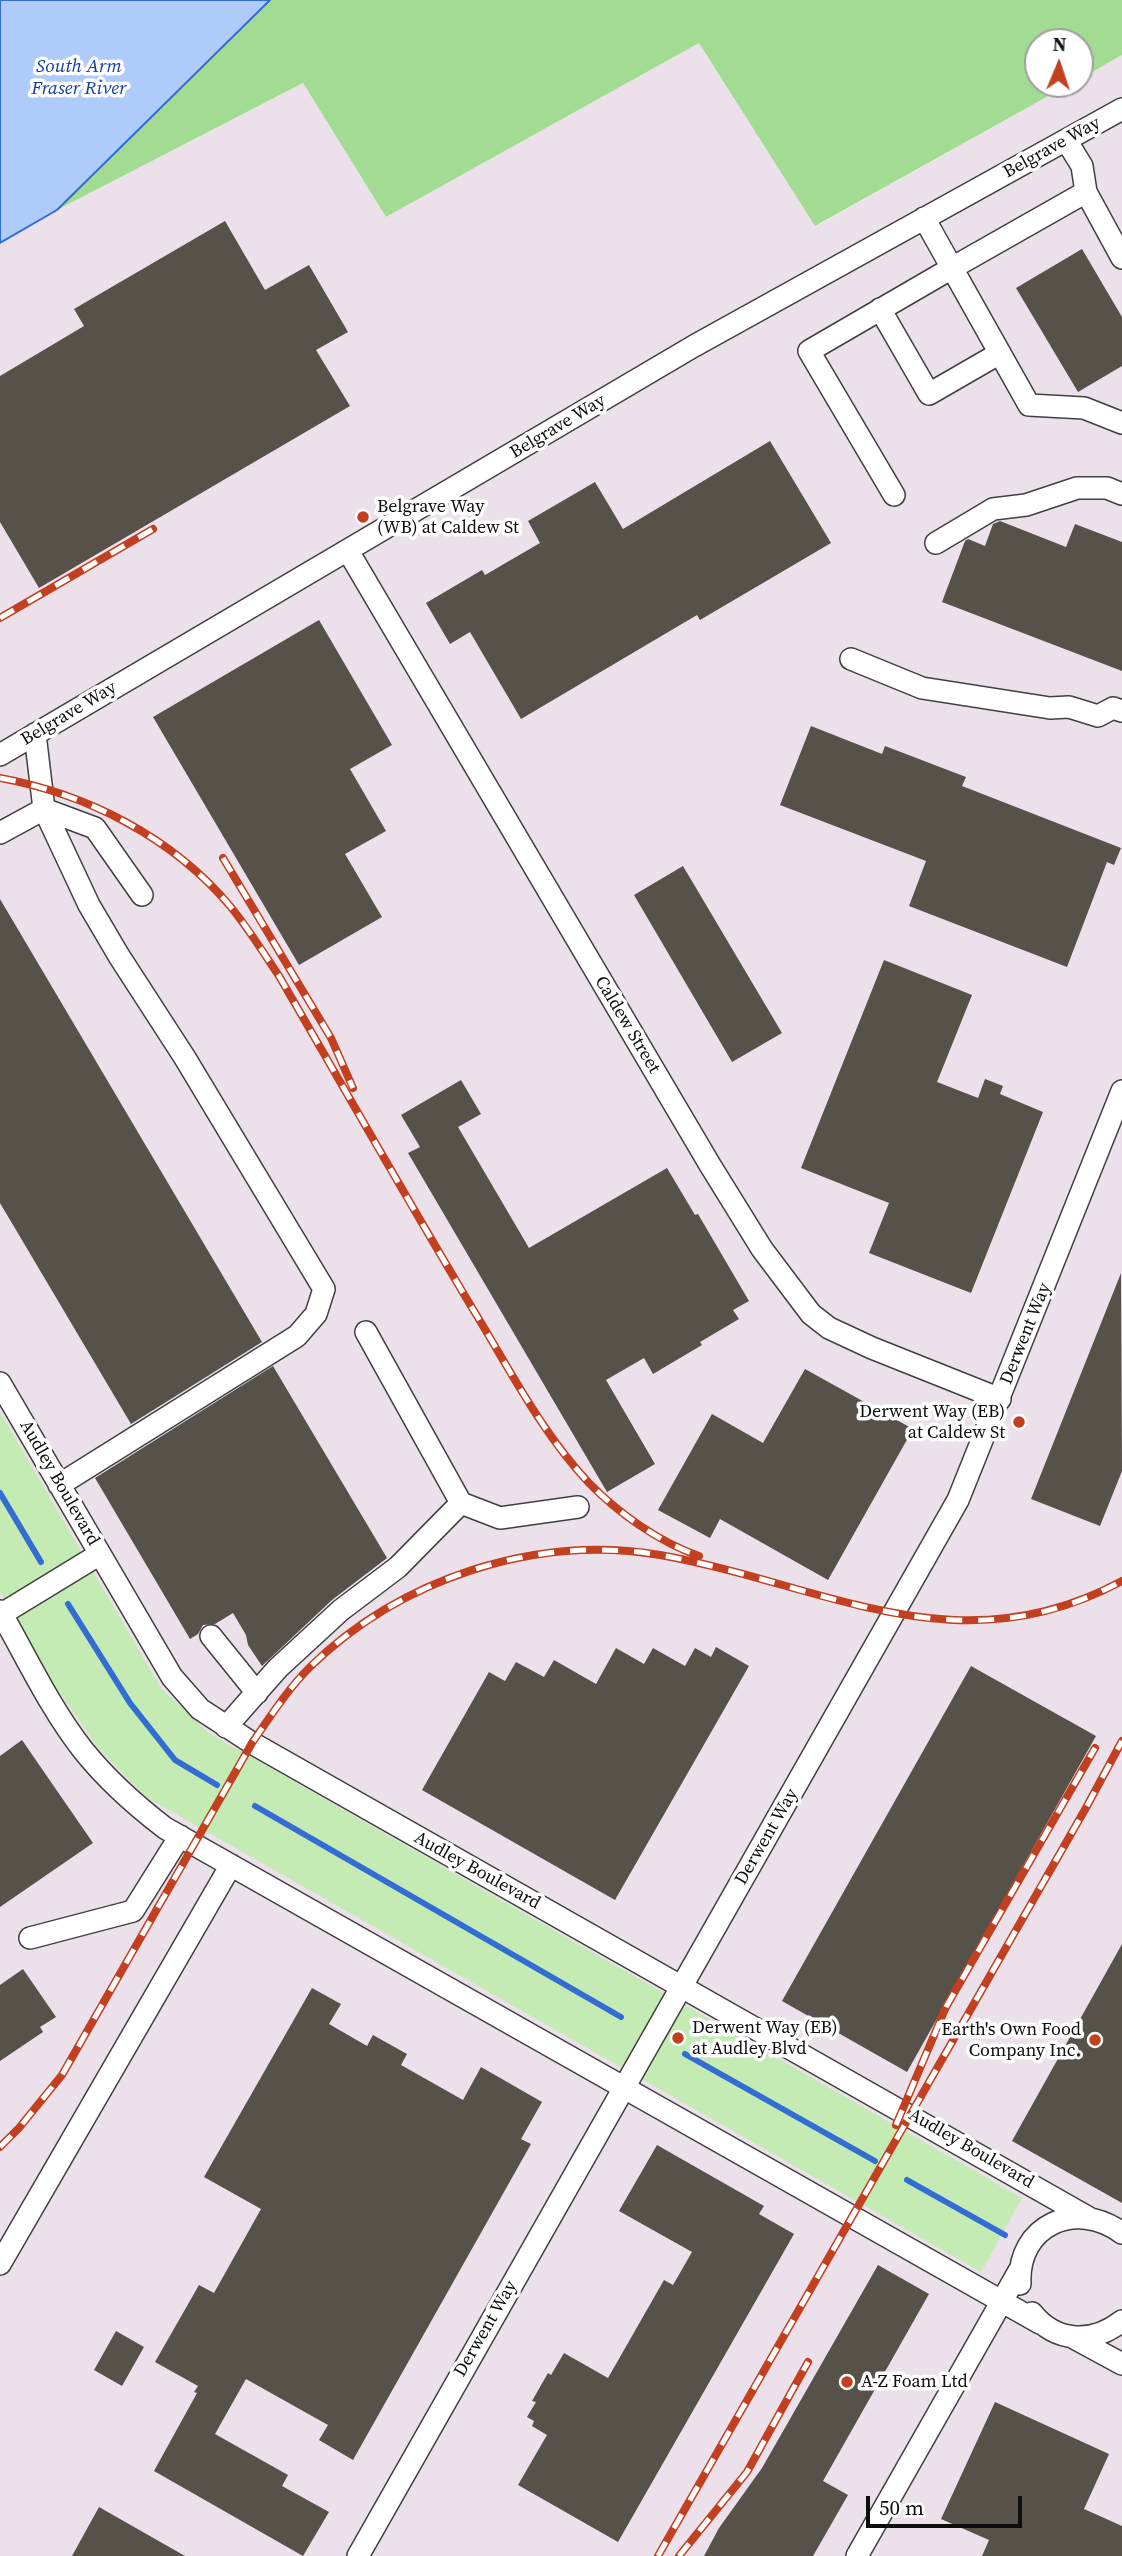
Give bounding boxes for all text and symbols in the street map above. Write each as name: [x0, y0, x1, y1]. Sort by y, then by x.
north arrow: [1024, 28, 1094, 98]
text: N: [1052, 31, 1067, 57]
water label: South Arm Fraser River: [31, 56, 127, 100]
street label: Belgrave Way: [1000, 113, 1104, 183]
street label: Belgrave Way: [506, 390, 610, 464]
place label: Belgrave Way (WB) at Caldew St: [377, 496, 519, 538]
marker: Belgrave Way (WB) at Caldew St: [355, 509, 371, 525]
street label: Belgrave Way: [17, 677, 121, 751]
street label: Caldew Street: [590, 972, 664, 1078]
street label: Derwent Way: [996, 1280, 1056, 1388]
place label: Derwent Way (EB) at Caldew St: [859, 1401, 1005, 1444]
marker: Derwent Way (EB) at Caldew St: [1011, 1414, 1027, 1430]
street label: Audley Boulevard: [14, 1416, 104, 1550]
street label: Derwent Way: [731, 1785, 803, 1889]
street label: Audley Boulevard: [410, 1827, 544, 1915]
place label: Derwent Way (EB) at Audley Blvd: [692, 2017, 838, 2060]
place label: Earth's Own Food Company Inc.: [941, 2019, 1081, 2062]
marker: Derwent Way (EB) at Audley Blvd: [670, 2030, 686, 2046]
marker: Earth's Own Food Company Inc.: [1087, 2032, 1103, 2048]
street label: Audley Boulevard: [904, 2104, 1038, 2194]
street label: Derwent Way: [450, 2277, 522, 2381]
place label: A-Z Foam Ltd: [861, 2371, 968, 2393]
marker: A-Z Foam Ltd: [839, 2374, 855, 2390]
scale bar: [870, 2482, 1026, 2526]
text: 50 m: [879, 2493, 924, 2522]

